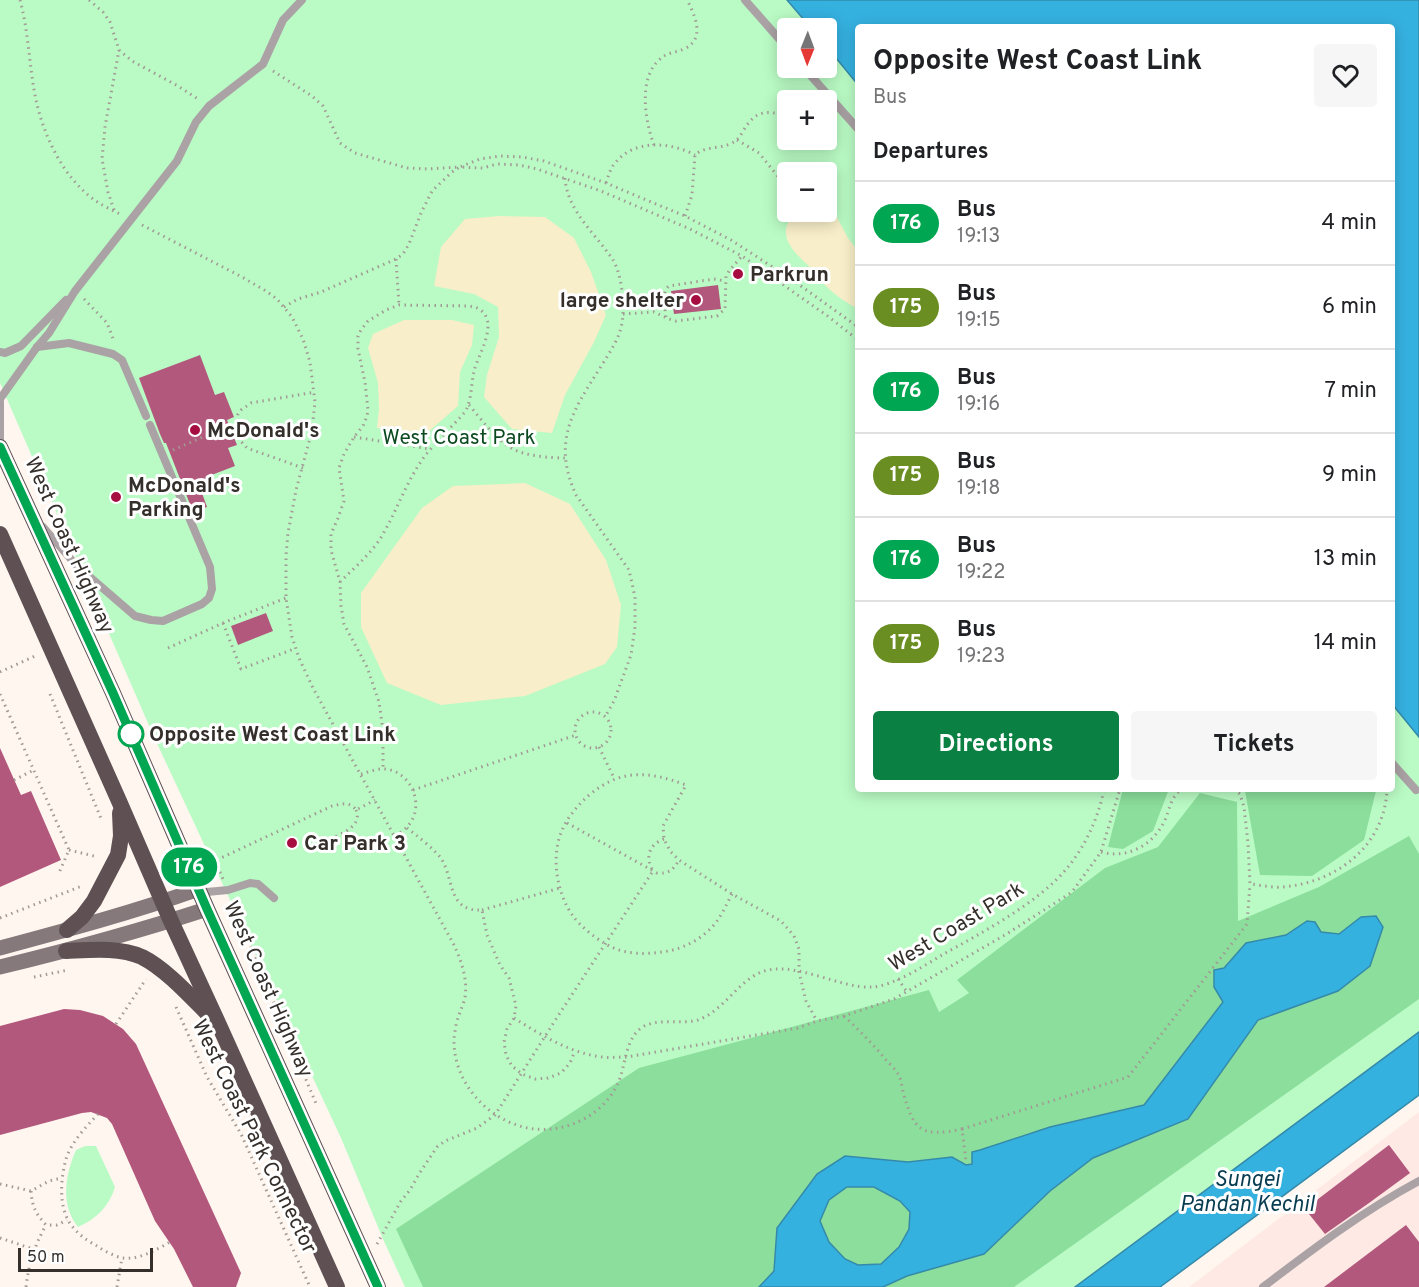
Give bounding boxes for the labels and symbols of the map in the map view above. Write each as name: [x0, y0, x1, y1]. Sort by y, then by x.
north arrow: [777, 18, 837, 78]
place label: Parkrun: [750, 262, 829, 289]
marker: Parkrun: [731, 267, 745, 281]
place label: large shelter: [560, 288, 684, 315]
marker: large shelter: [689, 293, 703, 307]
place label: McDonald's: [207, 418, 320, 445]
marker: McDonald's: [188, 423, 202, 437]
park label: West Coast Park: [382, 425, 536, 452]
street label: West Coast Highway: [18, 453, 120, 638]
place label: McDonald's Parking: [128, 473, 241, 524]
marker: McDonald's Parking: [109, 490, 123, 504]
marker: Opposite West Coast Link: [118, 721, 144, 747]
place label: Opposite West Coast Link: [149, 722, 396, 749]
place label: Car Park 3: [304, 831, 406, 858]
marker: Car Park 3: [285, 836, 299, 850]
line badge: 176: [154, 848, 224, 886]
street label: West Coast Park: [884, 876, 1029, 978]
street label: West Coast Highway: [217, 897, 319, 1082]
street label: West Coast Park Connector: [185, 1015, 322, 1258]
water label: Sungei Pandan Kechil: [1180, 1167, 1316, 1219]
scale bar: [18, 1245, 153, 1272]

